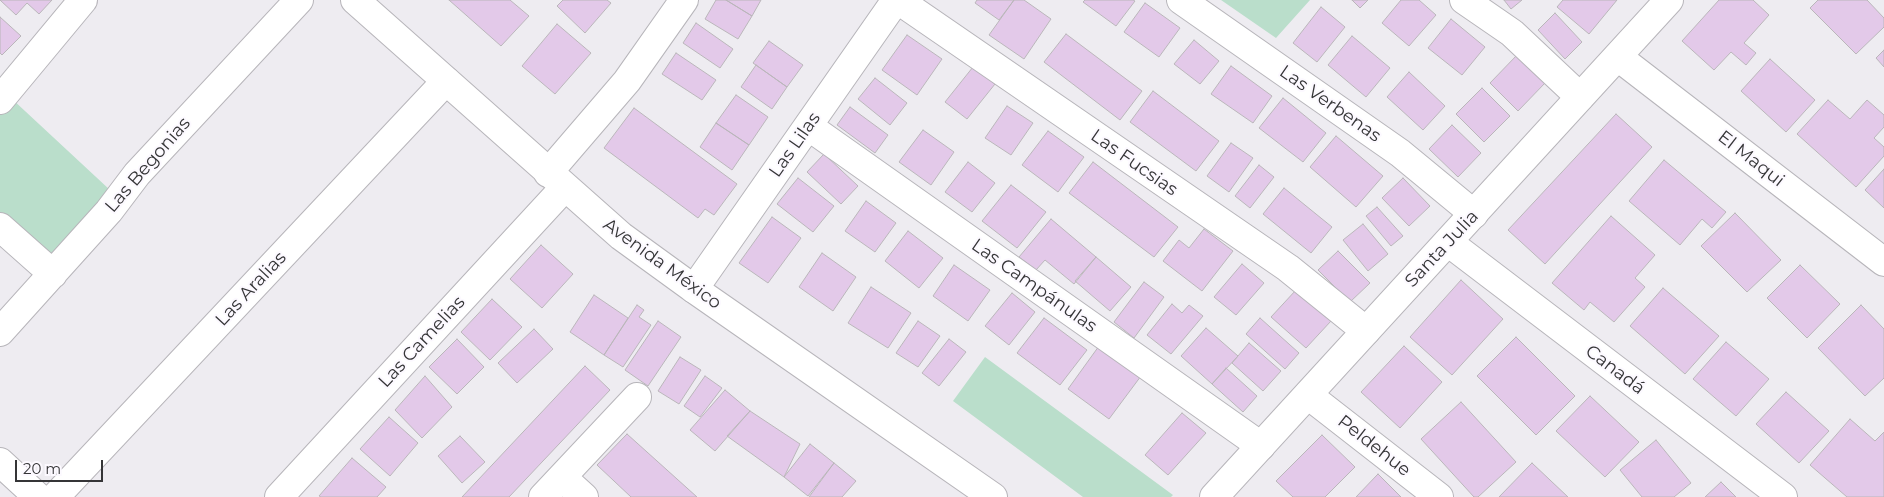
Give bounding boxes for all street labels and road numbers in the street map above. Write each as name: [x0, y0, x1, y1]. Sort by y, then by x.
street label: Las Verbenas: [1275, 61, 1385, 147]
street label: Las Lilas: [765, 108, 825, 182]
street label: Las Begonias: [101, 113, 195, 217]
street label: Las Fucsias: [1086, 125, 1182, 201]
street label: El Maqui: [1713, 126, 1789, 192]
street label: Santa Julia: [1401, 206, 1483, 292]
street label: Avenida México: [599, 214, 725, 314]
street label: Las Campánulas: [967, 235, 1101, 337]
street label: Las Aralias: [211, 247, 291, 331]
street label: Las Camelias: [374, 292, 470, 392]
street label: Canadá: [1581, 341, 1649, 399]
street label: Peldehue: [1333, 411, 1415, 481]

